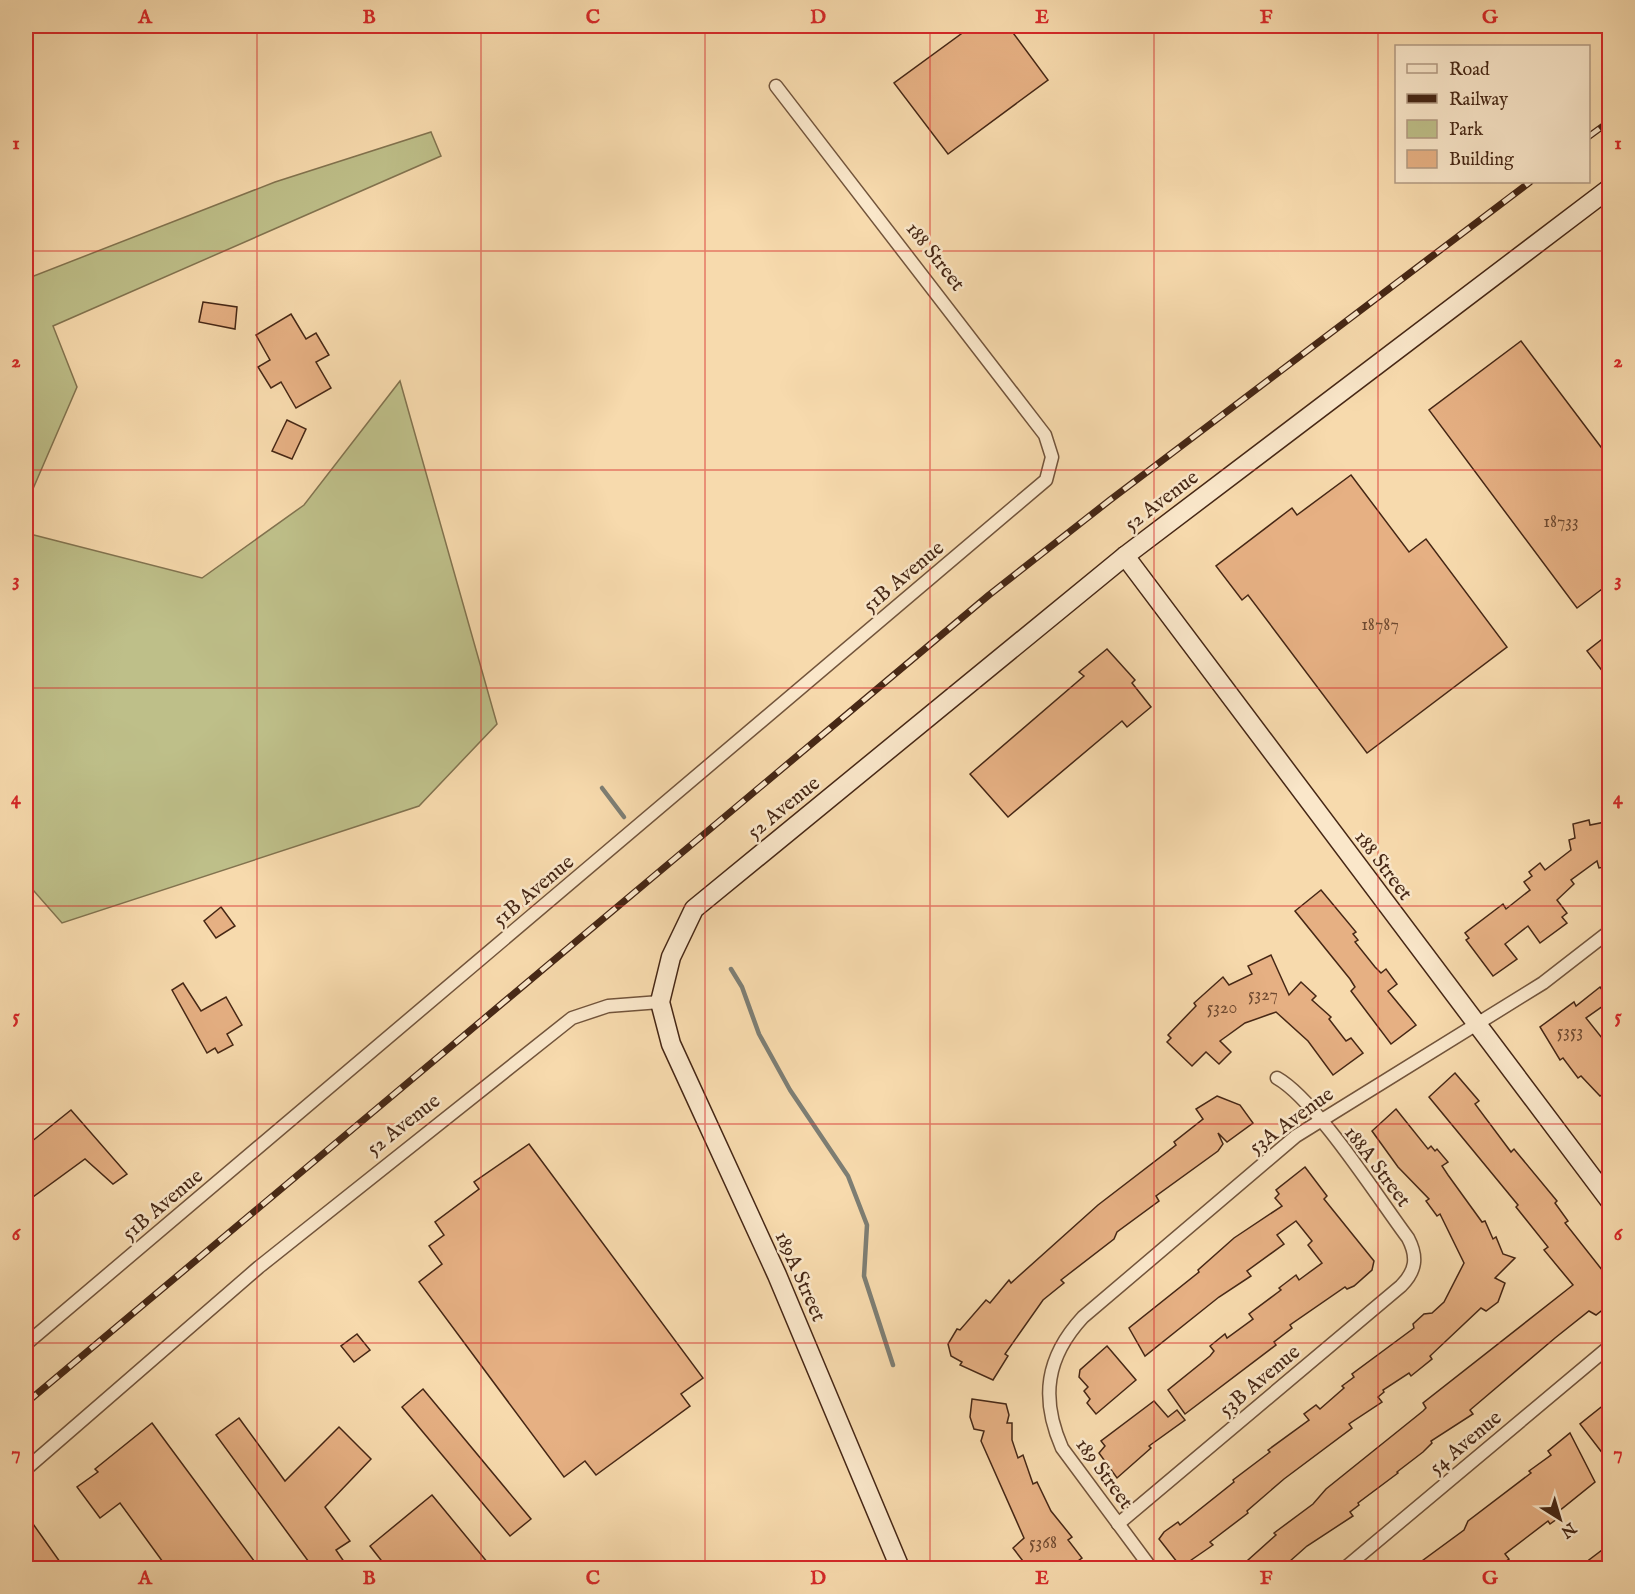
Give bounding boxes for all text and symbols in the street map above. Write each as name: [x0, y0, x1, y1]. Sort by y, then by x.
text: A: [137, 5, 153, 30]
text: B: [362, 5, 376, 30]
text: C: [586, 5, 600, 30]
text: D: [810, 5, 826, 30]
text: E: [1035, 5, 1049, 30]
text: F: [1260, 5, 1273, 30]
text: G: [1482, 5, 1499, 30]
legend: [1395, 45, 1590, 183]
text: Road: [1449, 59, 1490, 82]
text: Railway: [1449, 89, 1508, 112]
text: Park: [1449, 119, 1484, 142]
text: 1: [12, 131, 20, 156]
text: 1: [1614, 131, 1622, 156]
text: Building: [1449, 149, 1514, 172]
street label: 188 Street: [899, 217, 970, 297]
text: 2: [11, 349, 21, 374]
text: 2: [1613, 349, 1623, 374]
street label: 52 Avenue: [1119, 464, 1205, 538]
house number: 18733: [1543, 511, 1579, 534]
street label: 51B Avenue: [858, 535, 950, 619]
text: 3: [12, 568, 20, 593]
text: 3: [1614, 568, 1622, 593]
house number: 18787: [1361, 614, 1399, 637]
street label: 52 Avenue: [742, 770, 826, 846]
text: 4: [11, 786, 22, 811]
text: 4: [1613, 786, 1624, 811]
street label: 188 Street: [1348, 825, 1418, 906]
street label: 51B Avenue: [488, 849, 580, 933]
house number: 5327: [1248, 984, 1278, 1007]
house number: 5320: [1207, 997, 1237, 1020]
text: 5: [12, 1004, 20, 1029]
text: 5: [1614, 1004, 1622, 1029]
house number: 5353: [1557, 1021, 1583, 1044]
street label: 53A Avenue: [1244, 1081, 1340, 1161]
street label: 52 Avenue: [362, 1088, 446, 1162]
street label: 188A Street: [1337, 1121, 1416, 1213]
street label: 51B Avenue: [117, 1163, 209, 1247]
text: 6: [12, 1222, 22, 1247]
text: 6: [1614, 1222, 1624, 1247]
street label: 189A Street: [768, 1227, 832, 1326]
street label: 53B Avenue: [1214, 1339, 1306, 1423]
street label: 54 Avenue: [1424, 1405, 1508, 1481]
street label: 189 Street: [1069, 1433, 1139, 1515]
text: 7: [11, 1441, 21, 1466]
text: 7: [1613, 1441, 1623, 1466]
north arrow: [1530, 1489, 1590, 1549]
text: N: [1556, 1517, 1580, 1542]
house number: 5368: [1029, 1532, 1057, 1555]
text: A: [137, 1566, 153, 1591]
text: B: [362, 1566, 376, 1591]
text: C: [586, 1566, 600, 1591]
text: D: [810, 1566, 826, 1591]
text: E: [1035, 1566, 1049, 1591]
text: F: [1260, 1566, 1273, 1591]
text: G: [1482, 1566, 1499, 1591]

